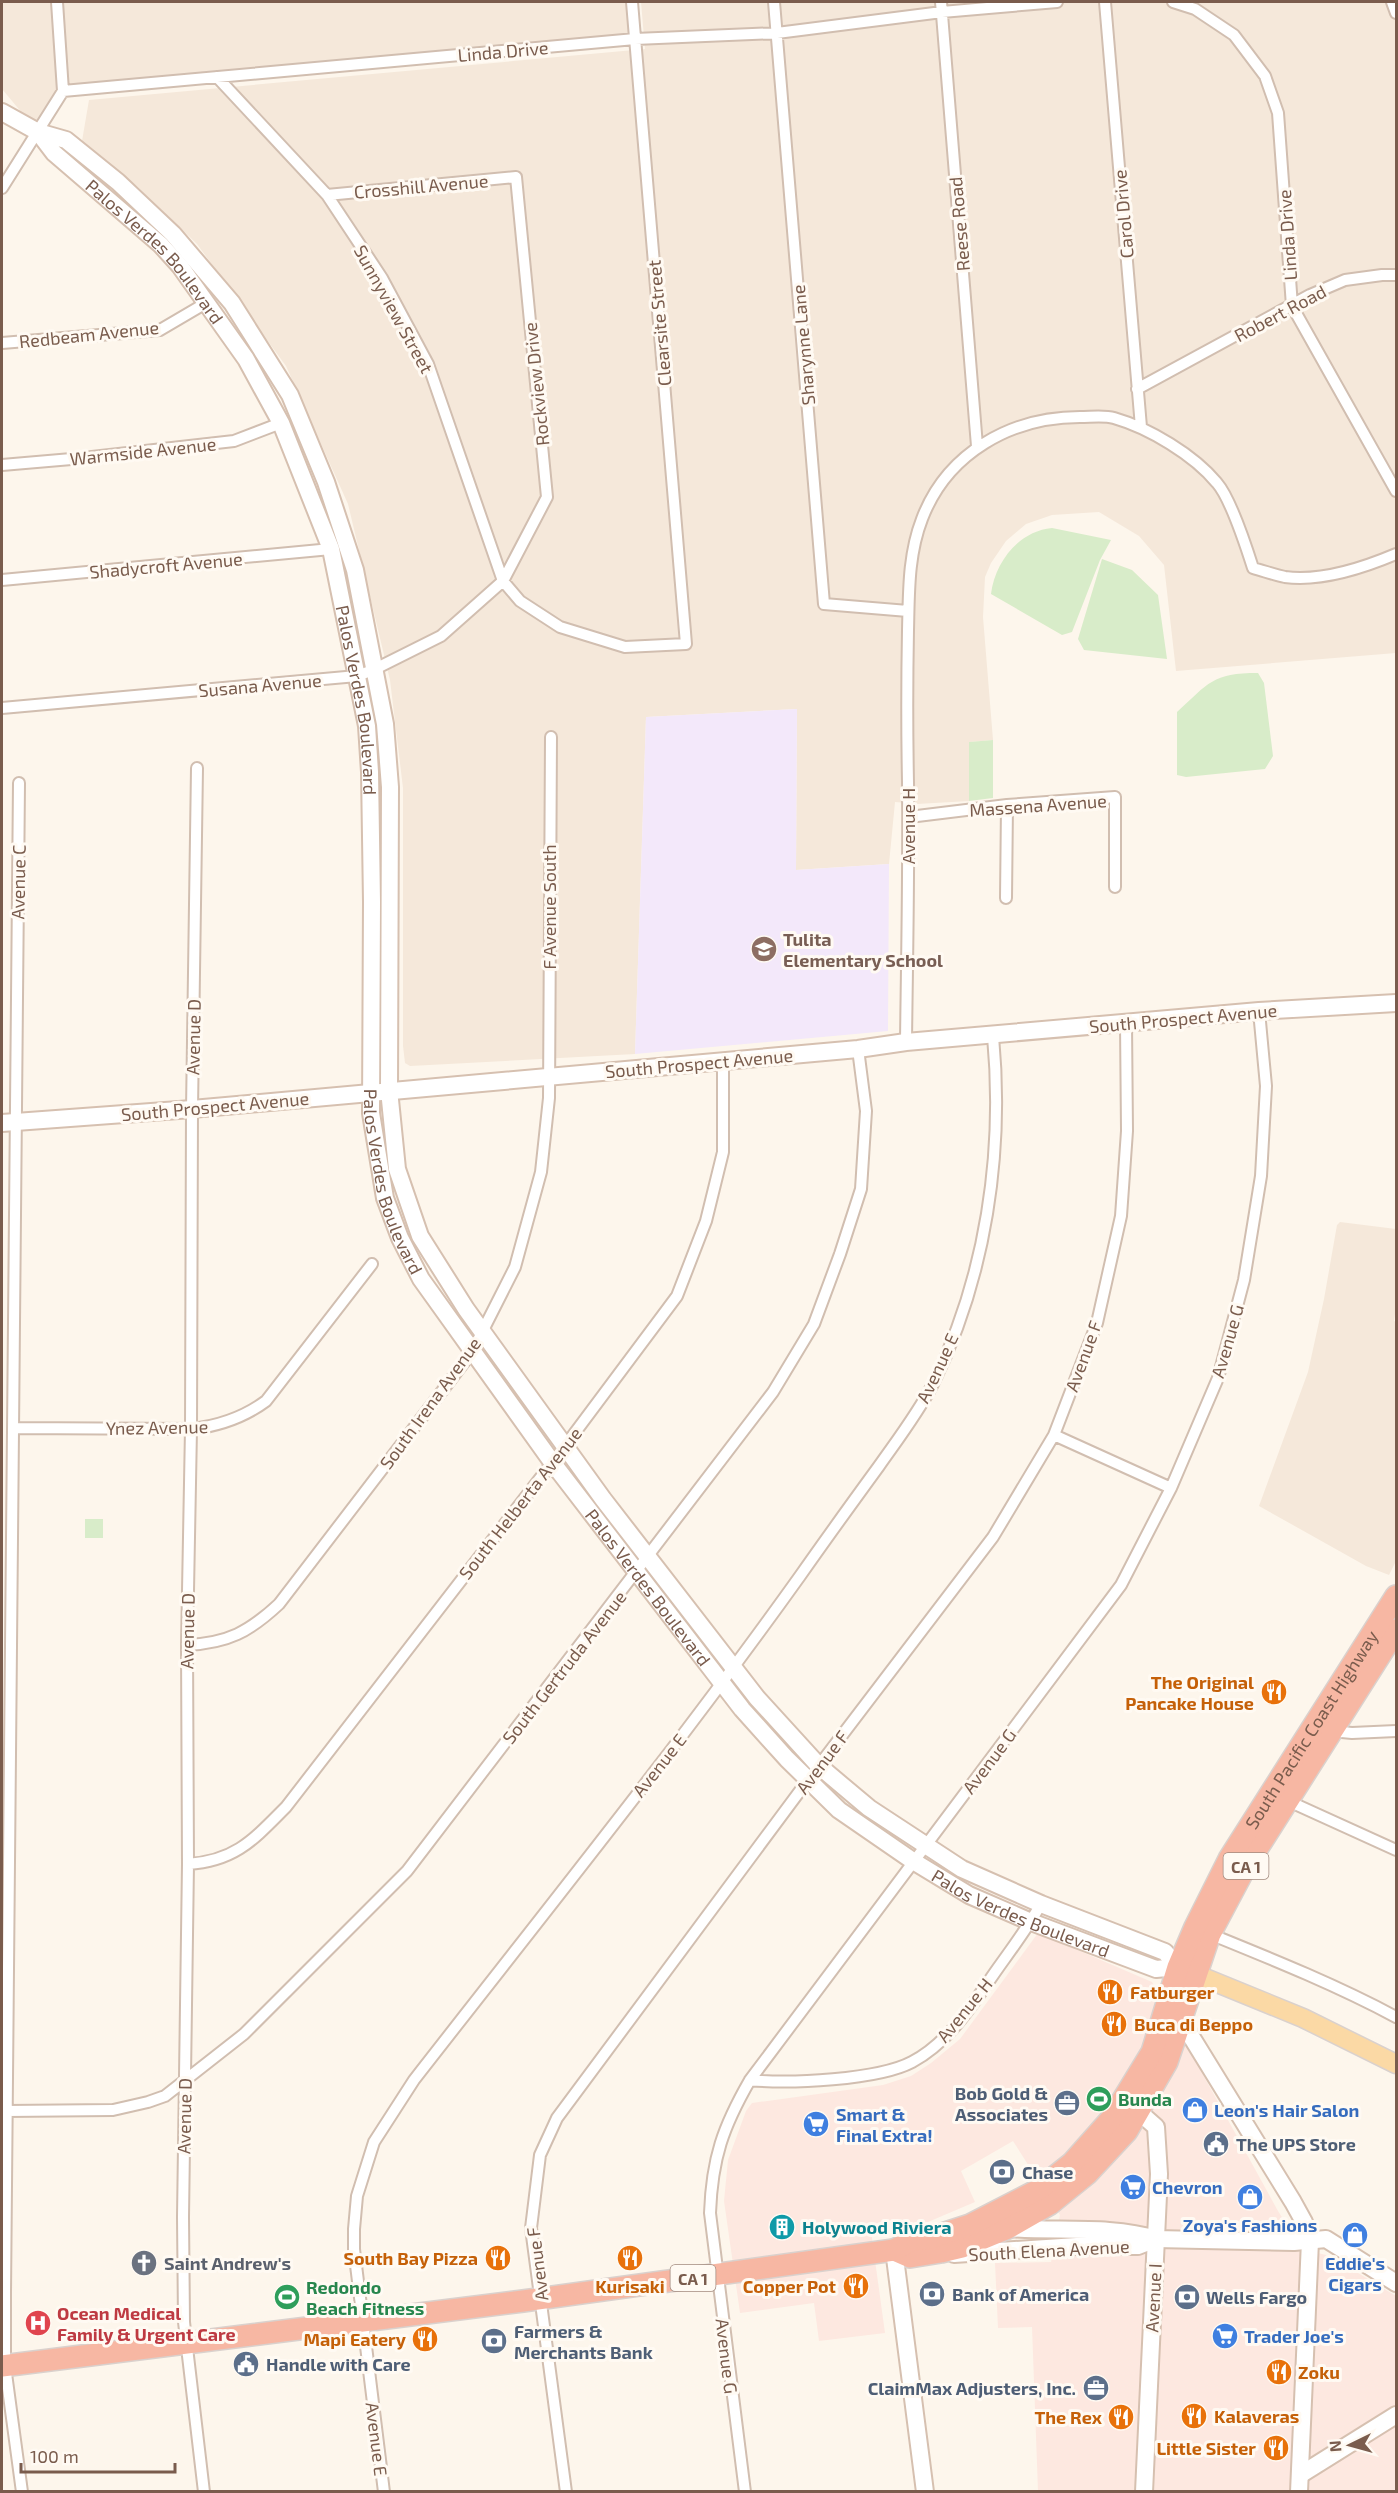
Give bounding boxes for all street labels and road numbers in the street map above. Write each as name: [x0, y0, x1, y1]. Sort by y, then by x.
street label: Linda Drive: [457, 36, 549, 66]
street label: Crosshill Avenue: [353, 169, 489, 203]
street label: Carol Drive: [1108, 169, 1138, 259]
street label: Palos Verdes Boulevard: [81, 174, 229, 328]
street label: Reese Road: [944, 176, 974, 272]
street label: Linda Drive: [1273, 189, 1301, 281]
street label: Sunnyview Street: [350, 241, 438, 377]
street label: Clearsite Street: [643, 259, 675, 387]
street label: Robert Road: [1230, 280, 1330, 346]
street label: Sharynne Lane: [787, 284, 819, 406]
street label: Redbeam Avenue: [18, 316, 160, 352]
street label: Rockview Drive: [519, 321, 553, 447]
street label: Warmside Avenue: [69, 432, 217, 470]
street label: Shadycroft Avenue: [88, 547, 244, 583]
street label: Palos Verdes Boulevard: [332, 603, 381, 795]
street label: Susana Avenue: [197, 669, 323, 701]
street label: Avenue H: [897, 788, 919, 864]
street label: Massena Avenue: [968, 789, 1108, 821]
street label: F Avenue South: [538, 844, 560, 970]
street label: Avenue C: [6, 845, 30, 919]
street label: Avenue D: [181, 999, 205, 1075]
street label: South Prospect Avenue: [1088, 999, 1278, 1037]
street label: South Prospect Avenue: [604, 1044, 794, 1082]
street label: South Prospect Avenue: [120, 1087, 310, 1125]
street label: Palos Verdes Boulevard: [360, 1089, 428, 1278]
street label: Avenue G: [1206, 1302, 1248, 1380]
street label: Avenue F: [1060, 1317, 1106, 1395]
street label: Avenue E: [911, 1330, 963, 1406]
street label: South Irena Avenue: [375, 1333, 485, 1473]
street label: Ynez Avenue: [106, 1415, 208, 1439]
street label: South Helberta Avenue: [454, 1423, 586, 1583]
street label: Palos Verdes Boulevard: [581, 1504, 716, 1670]
street label: South Gertruda Avenue: [497, 1586, 631, 1748]
street label: Avenue D: [175, 1593, 199, 1669]
street label: South Pacific Coast Highway: [1240, 1626, 1383, 1833]
street label: Avenue G: [957, 1724, 1021, 1798]
street label: Avenue F: [791, 1726, 853, 1798]
street label: Avenue E: [627, 1729, 691, 1801]
road number: CA 1: [1224, 1853, 1268, 1879]
street label: Palos Verdes Boulevard: [928, 1864, 1113, 1962]
street label: Avenue H: [931, 1973, 997, 2047]
street label: Avenue D: [172, 2078, 196, 2154]
street label: Avenue F: [522, 2226, 552, 2302]
street label: South Elena Avenue: [968, 2235, 1130, 2265]
street label: Avenue I: [1140, 2263, 1166, 2333]
road number: CA 1: [670, 2265, 716, 2291]
street label: Avenue G: [711, 2317, 743, 2395]
street label: Avenue E: [362, 2401, 392, 2477]

